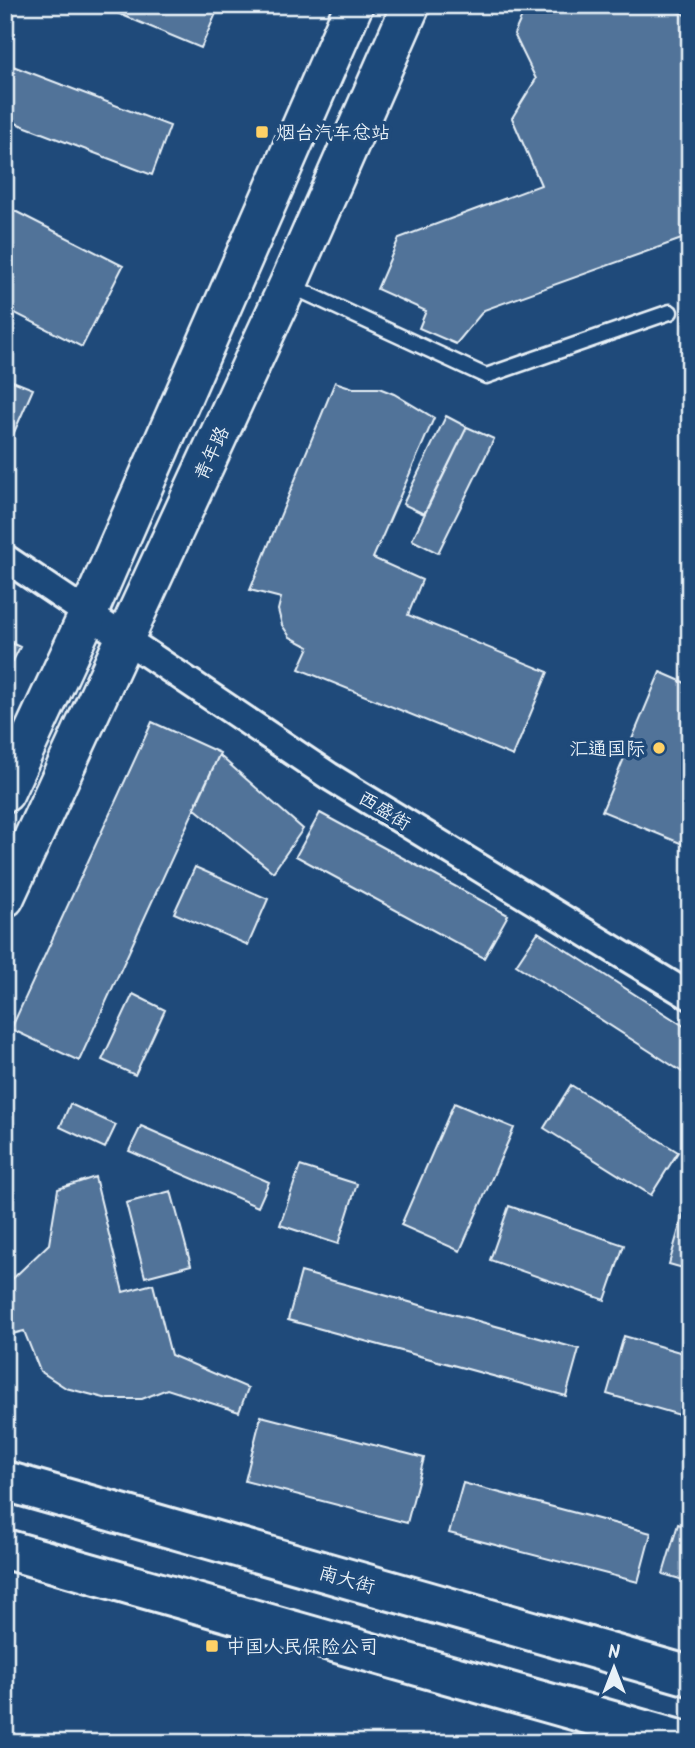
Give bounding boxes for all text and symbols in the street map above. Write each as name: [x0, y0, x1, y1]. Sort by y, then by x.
place label: 烟台汽车总站: [276, 119, 390, 149]
marker: 烟台汽车总站: [254, 124, 270, 140]
street label: 青年路: [187, 422, 238, 486]
place label: 汇通国际: [569, 735, 645, 765]
marker: 汇通国际: [651, 740, 667, 756]
street label: 西盛街: [352, 784, 416, 839]
street label: 南大街: [315, 1559, 378, 1603]
north arrow: [580, 1632, 650, 1702]
place label: 中国人民保险公司: [226, 1633, 378, 1663]
marker: 中国人民保险公司: [204, 1638, 220, 1654]
text: N: [608, 1638, 620, 1668]

